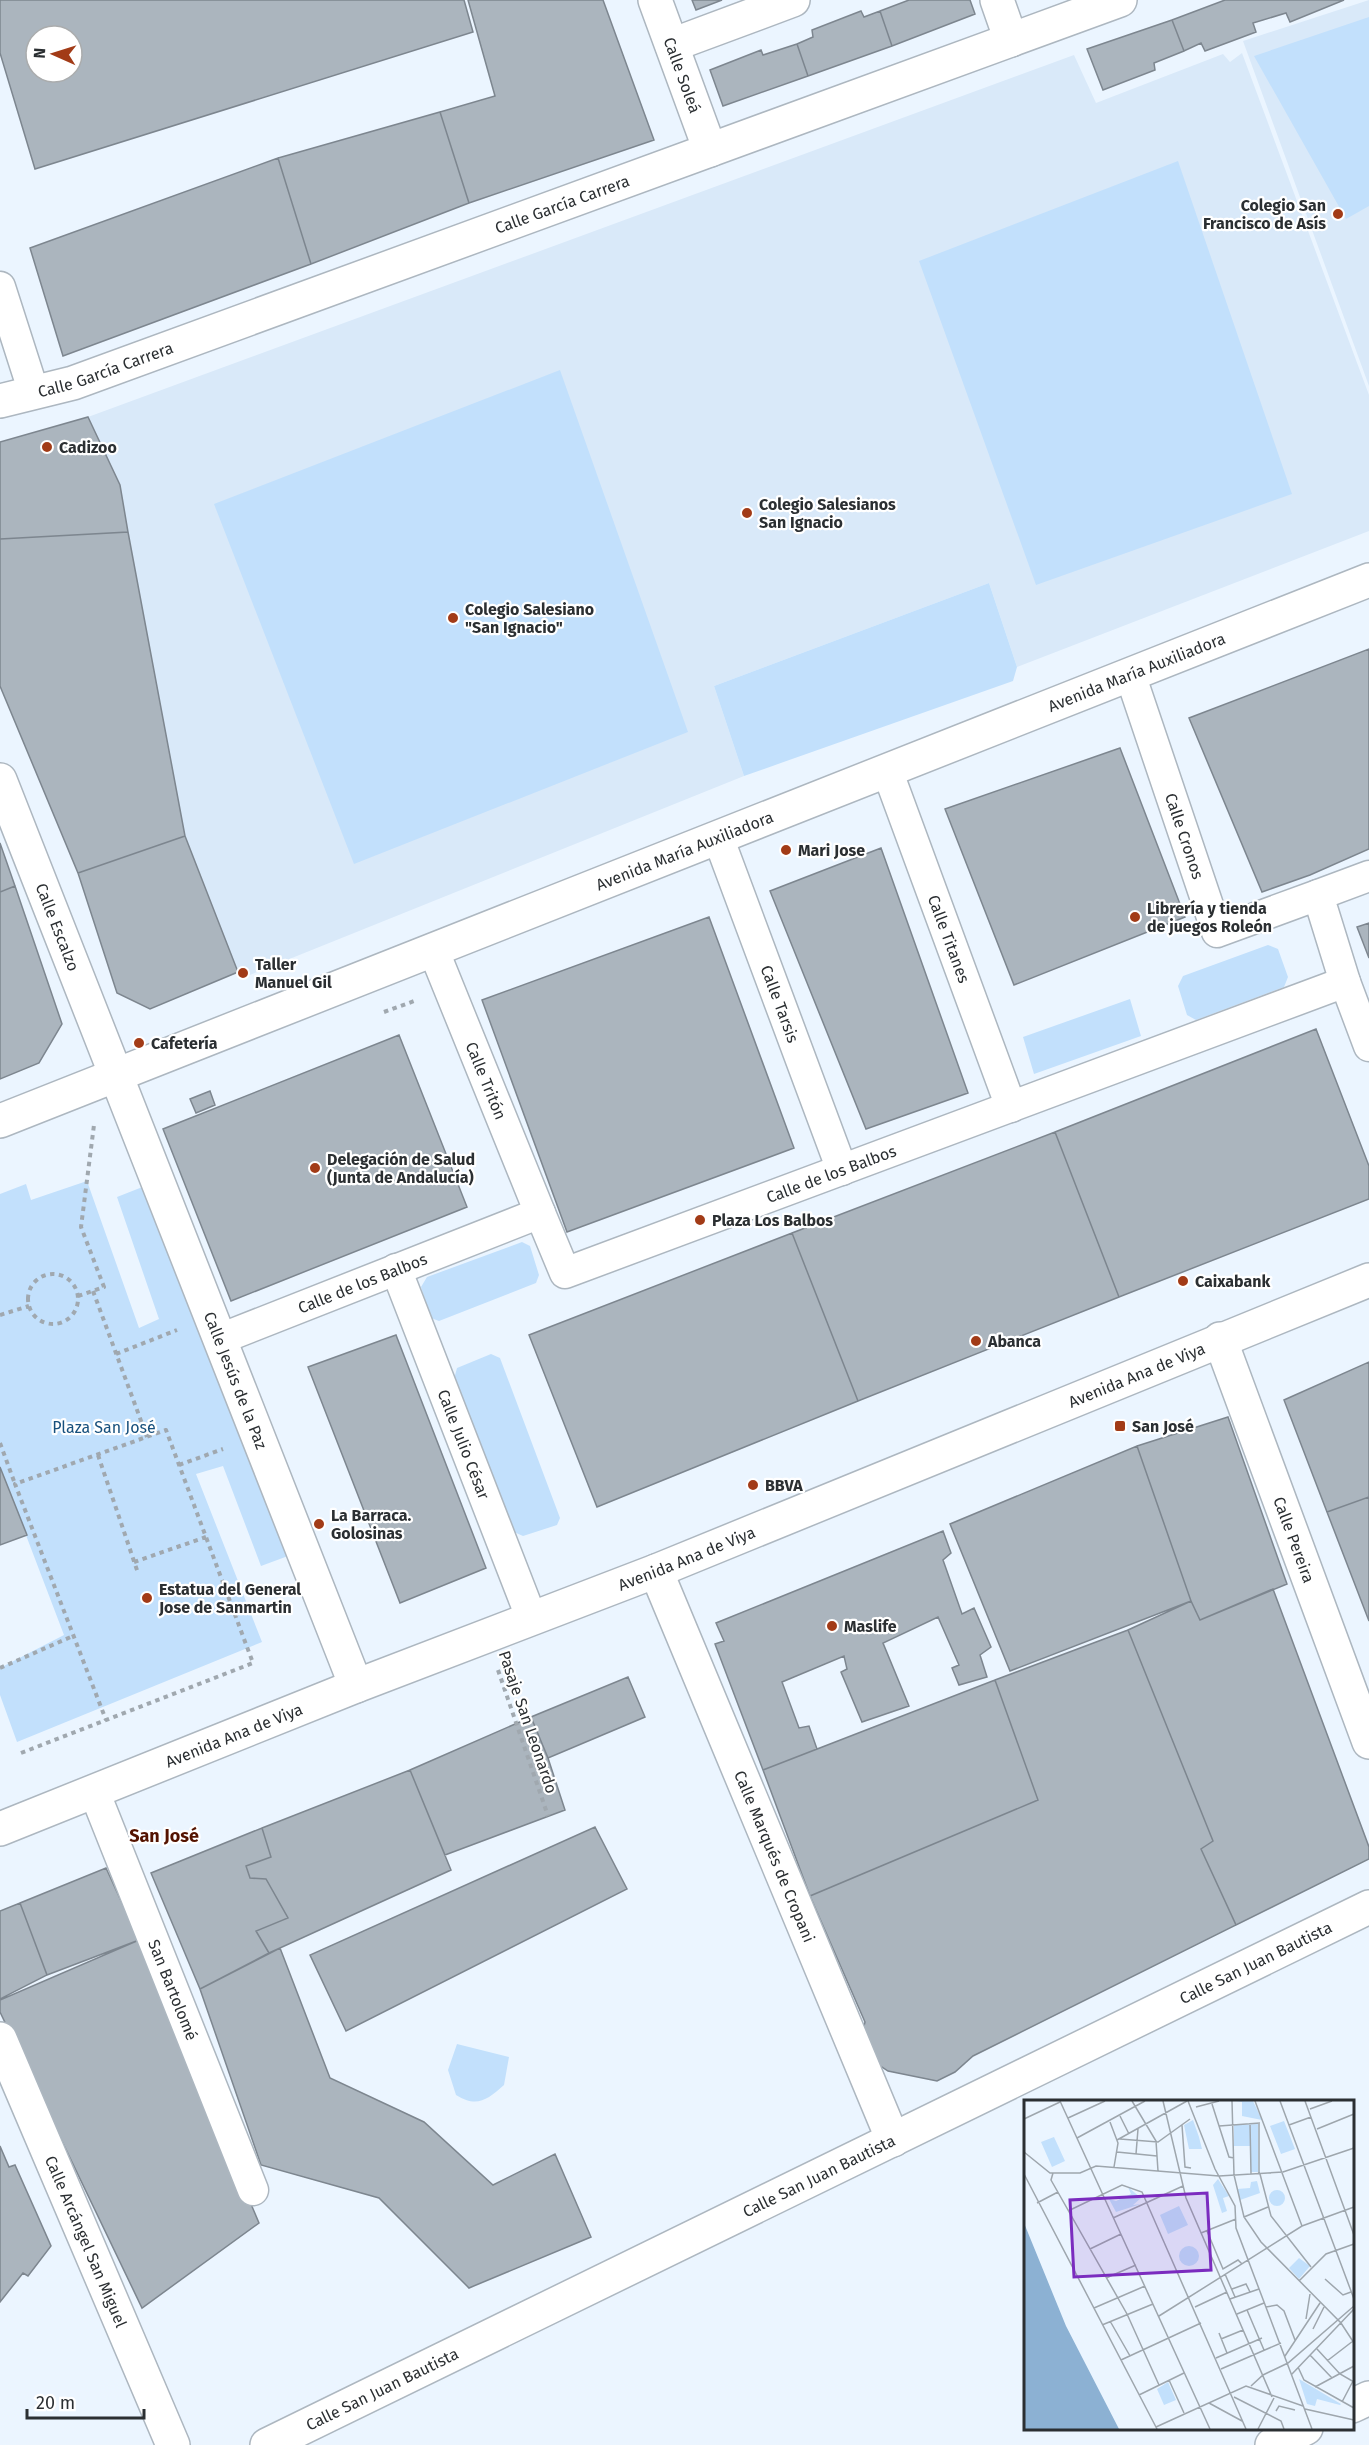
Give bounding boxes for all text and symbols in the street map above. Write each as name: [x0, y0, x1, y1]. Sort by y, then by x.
north arrow: [24, 24, 84, 84]
street label: Calle Soleá: [660, 34, 705, 116]
text: N: [30, 47, 49, 59]
street label: Calle García Carrera: [492, 171, 632, 237]
place label: Colegio San Francisco de Asís: [1203, 196, 1326, 233]
marker: Colegio San Francisco de Asís: [1331, 207, 1345, 221]
street label: Calle García Carrera: [36, 338, 176, 401]
place label: Cadizoo: [59, 438, 117, 457]
marker: Cadizoo: [40, 440, 54, 454]
place label: Colegio Salesianos San Ignacio: [759, 495, 896, 532]
marker: Colegio Salesianos San Ignacio: [740, 506, 754, 520]
place label: Colegio Salesiano "San Ignacio": [465, 600, 594, 637]
marker: Colegio Salesiano "San Ignacio": [446, 611, 460, 625]
street label: Avenida María Auxiliadora: [1045, 628, 1228, 715]
street label: Calle Cronos: [1161, 791, 1208, 882]
street label: Avenida María Auxiliadora: [593, 807, 776, 894]
place label: Mari Jose: [798, 841, 865, 860]
marker: Mari Jose: [779, 843, 793, 857]
street label: Calle Escalzo: [32, 880, 84, 974]
street label: Calle Titanes: [924, 892, 974, 986]
place label: Librería y tienda de juegos Roleón: [1147, 899, 1272, 936]
marker: Librería y tienda de juegos Roleón: [1128, 910, 1142, 924]
place label: Taller Manuel Gil: [255, 955, 332, 992]
street label: Calle Tarsis: [757, 962, 803, 1045]
marker: Taller Manuel Gil: [236, 966, 250, 980]
place label: Cafetería: [151, 1034, 218, 1053]
marker: Cafetería: [132, 1036, 146, 1050]
street label: Calle Tritón: [462, 1039, 511, 1122]
street label: Calle de los Balbos: [764, 1141, 899, 1207]
place label: Delegación de Salud (Junta de Andalucía): [327, 1150, 475, 1187]
marker: Delegación de Salud (Junta de Andalucía): [308, 1161, 322, 1175]
place label: Plaza Los Balbos: [712, 1211, 833, 1230]
marker: Plaza Los Balbos: [693, 1213, 707, 1227]
street label: Calle de los Balbos: [295, 1249, 430, 1317]
place label: Caixabank: [1195, 1272, 1270, 1291]
marker: Caixabank: [1176, 1274, 1190, 1288]
street label: Calle Jesús de la Paz: [200, 1309, 271, 1452]
place label: Abanca: [987, 1332, 1041, 1351]
marker: Abanca: [969, 1334, 983, 1348]
street label: Avenida Ana de Viya: [1065, 1338, 1208, 1411]
street label: Calle Julio César: [434, 1387, 494, 1503]
place label: San José: [1132, 1417, 1194, 1436]
park label: Plaza San José: [52, 1418, 156, 1437]
marker: San José: [1113, 1419, 1127, 1433]
place label: BBVA: [765, 1476, 803, 1495]
marker: BBVA: [746, 1478, 760, 1492]
street label: Calle Pereira: [1270, 1494, 1319, 1585]
place label: La Barraca. Golosinas: [331, 1506, 412, 1543]
marker: La Barraca. Golosinas: [312, 1517, 326, 1531]
street label: Avenida Ana de Viya: [615, 1522, 758, 1594]
place label: Estatua del General Jose de Sanmartin: [158, 1580, 301, 1617]
marker: Estatua del General Jose de Sanmartin: [140, 1591, 154, 1605]
place label: Maslife: [844, 1617, 897, 1636]
marker: Maslife: [825, 1619, 839, 1633]
street label: Pasaje San Leonardo: [495, 1648, 561, 1796]
street label: Avenida Ana de Viya: [163, 1699, 305, 1771]
street label: Calle Marqués de Cropani: [731, 1768, 819, 1945]
district label: San José: [129, 1825, 199, 1847]
street label: Calle San Juan Bautista: [1176, 1917, 1335, 2008]
street label: San Bartolomé: [145, 1937, 202, 2043]
inset map: [1024, 2100, 1354, 2430]
street label: Calle San Juan Bautista: [739, 2130, 898, 2221]
street label: Calle Arcángel San Miguel: [41, 2153, 131, 2330]
street label: Calle San Juan Bautista: [303, 2344, 461, 2434]
scale bar: [27, 2382, 144, 2420]
text: 20 m: [36, 2392, 75, 2414]

